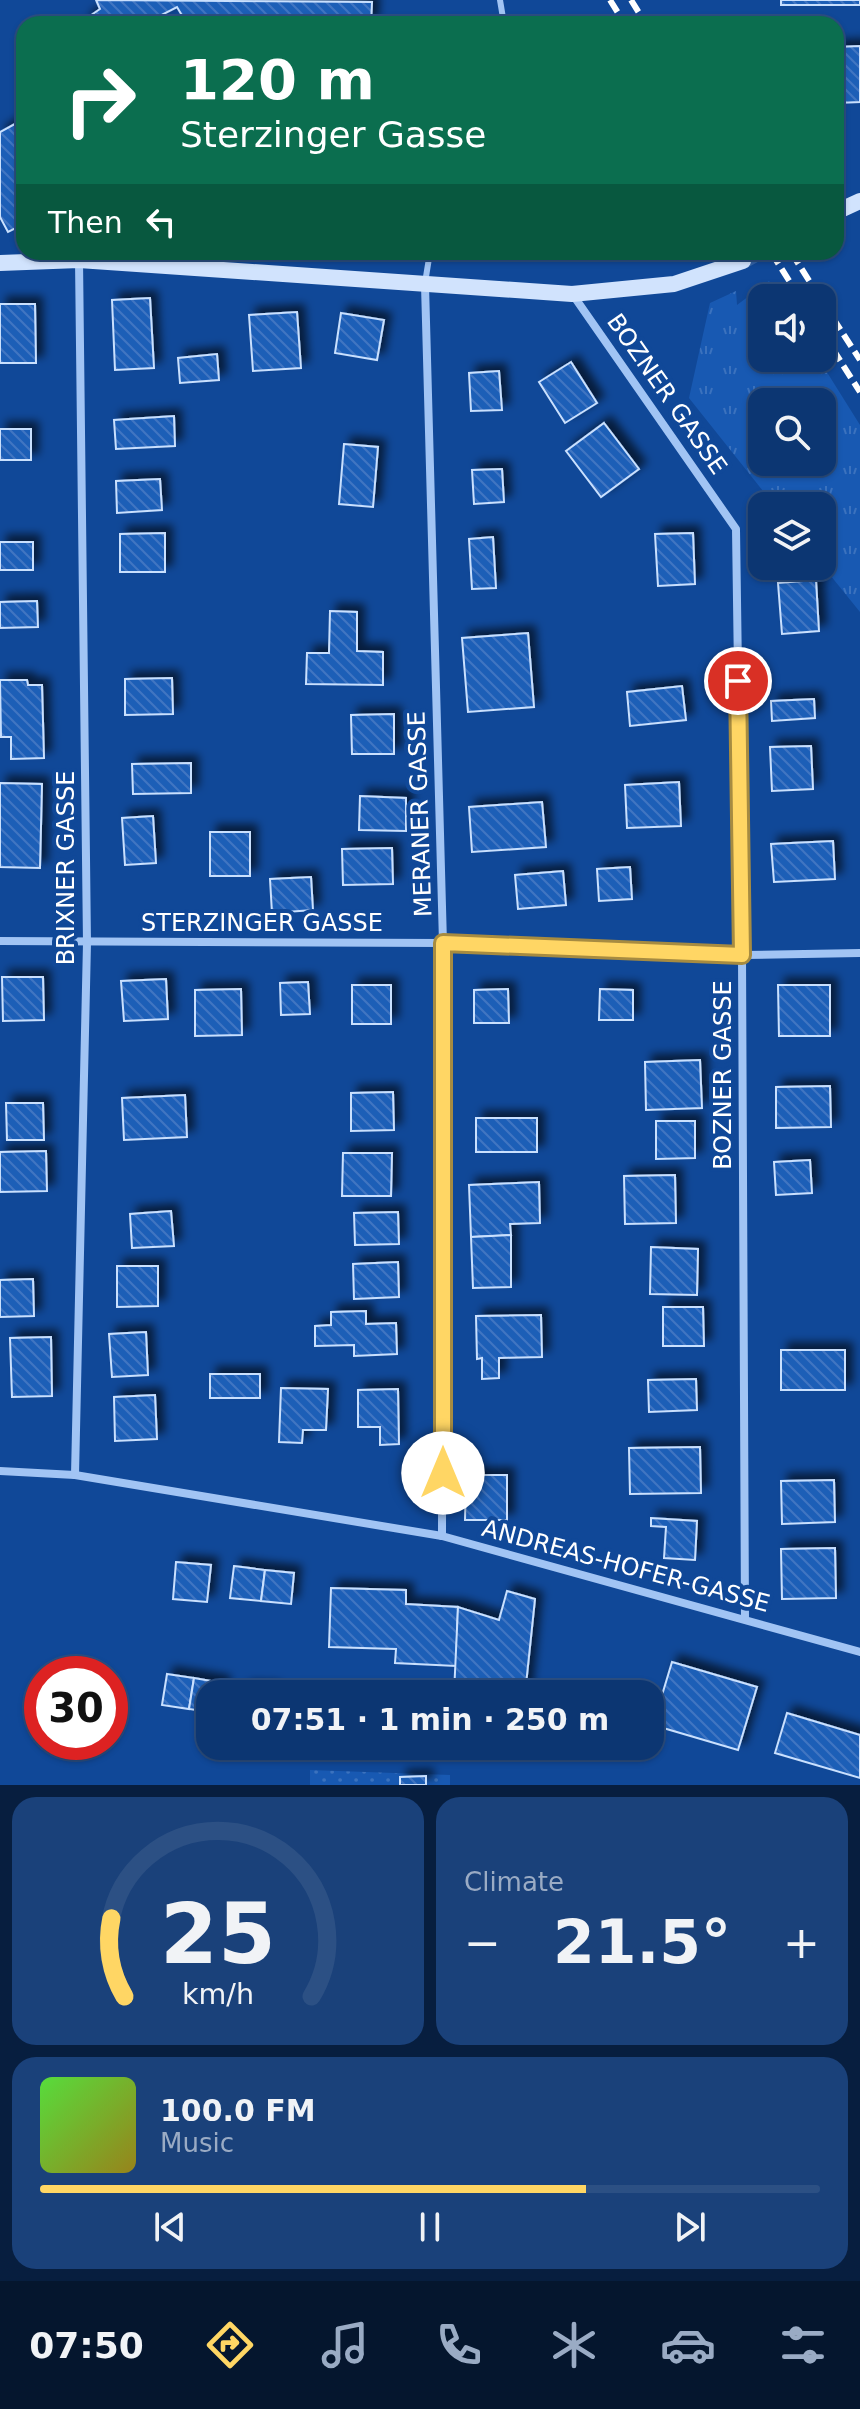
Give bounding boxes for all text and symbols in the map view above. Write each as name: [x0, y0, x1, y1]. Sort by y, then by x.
text: 120 m: [180, 47, 375, 112]
icon: right: [48, 48, 152, 152]
text: Sterzinger Gasse: [180, 114, 487, 155]
icon: left: [139, 200, 183, 244]
text: Then: [48, 205, 123, 240]
map controls: [748, 284, 836, 580]
button: sound: [748, 284, 836, 372]
street label: BOZNER GASSE: [601, 308, 733, 480]
button: search: [748, 388, 836, 476]
button: layers: [748, 492, 836, 580]
pin: [704, 647, 772, 715]
icon: arrive: [716, 659, 760, 703]
street label: MERANER GASSE: [402, 711, 438, 917]
street label: BRIXNER GASSE: [52, 771, 80, 965]
street label: STERZINGER GASSE: [141, 909, 383, 937]
street label: BOZNER GASSE: [709, 980, 737, 1170]
position arrow: [401, 1431, 485, 1515]
street label: ANDREAS-HOFER-GASSE: [479, 1514, 773, 1618]
speed limit sign: 30: [24, 1656, 128, 1760]
text: 07:51 · 1 min · 250 m: [251, 1702, 609, 1737]
text: Climate: [464, 1867, 564, 1897]
text: 25: [160, 1886, 276, 1983]
text: 21.5°: [553, 1907, 731, 1977]
text: −: [464, 1917, 501, 1968]
text: +: [783, 1917, 820, 1968]
text: km/h: [182, 1977, 254, 2011]
text: 100.0 FM: [160, 2093, 316, 2128]
text: Music: [160, 2128, 234, 2158]
icon: previous: [148, 2205, 192, 2249]
icon: pause: [408, 2205, 452, 2249]
icon: next: [668, 2205, 712, 2249]
icon: directions: [202, 2317, 258, 2373]
icon: music: [317, 2317, 373, 2373]
icon: phone: [431, 2317, 487, 2373]
icon: climate: [546, 2317, 602, 2373]
icon: car: [660, 2317, 716, 2373]
icon: filters: [775, 2317, 831, 2373]
text: 07:50: [29, 2325, 144, 2366]

